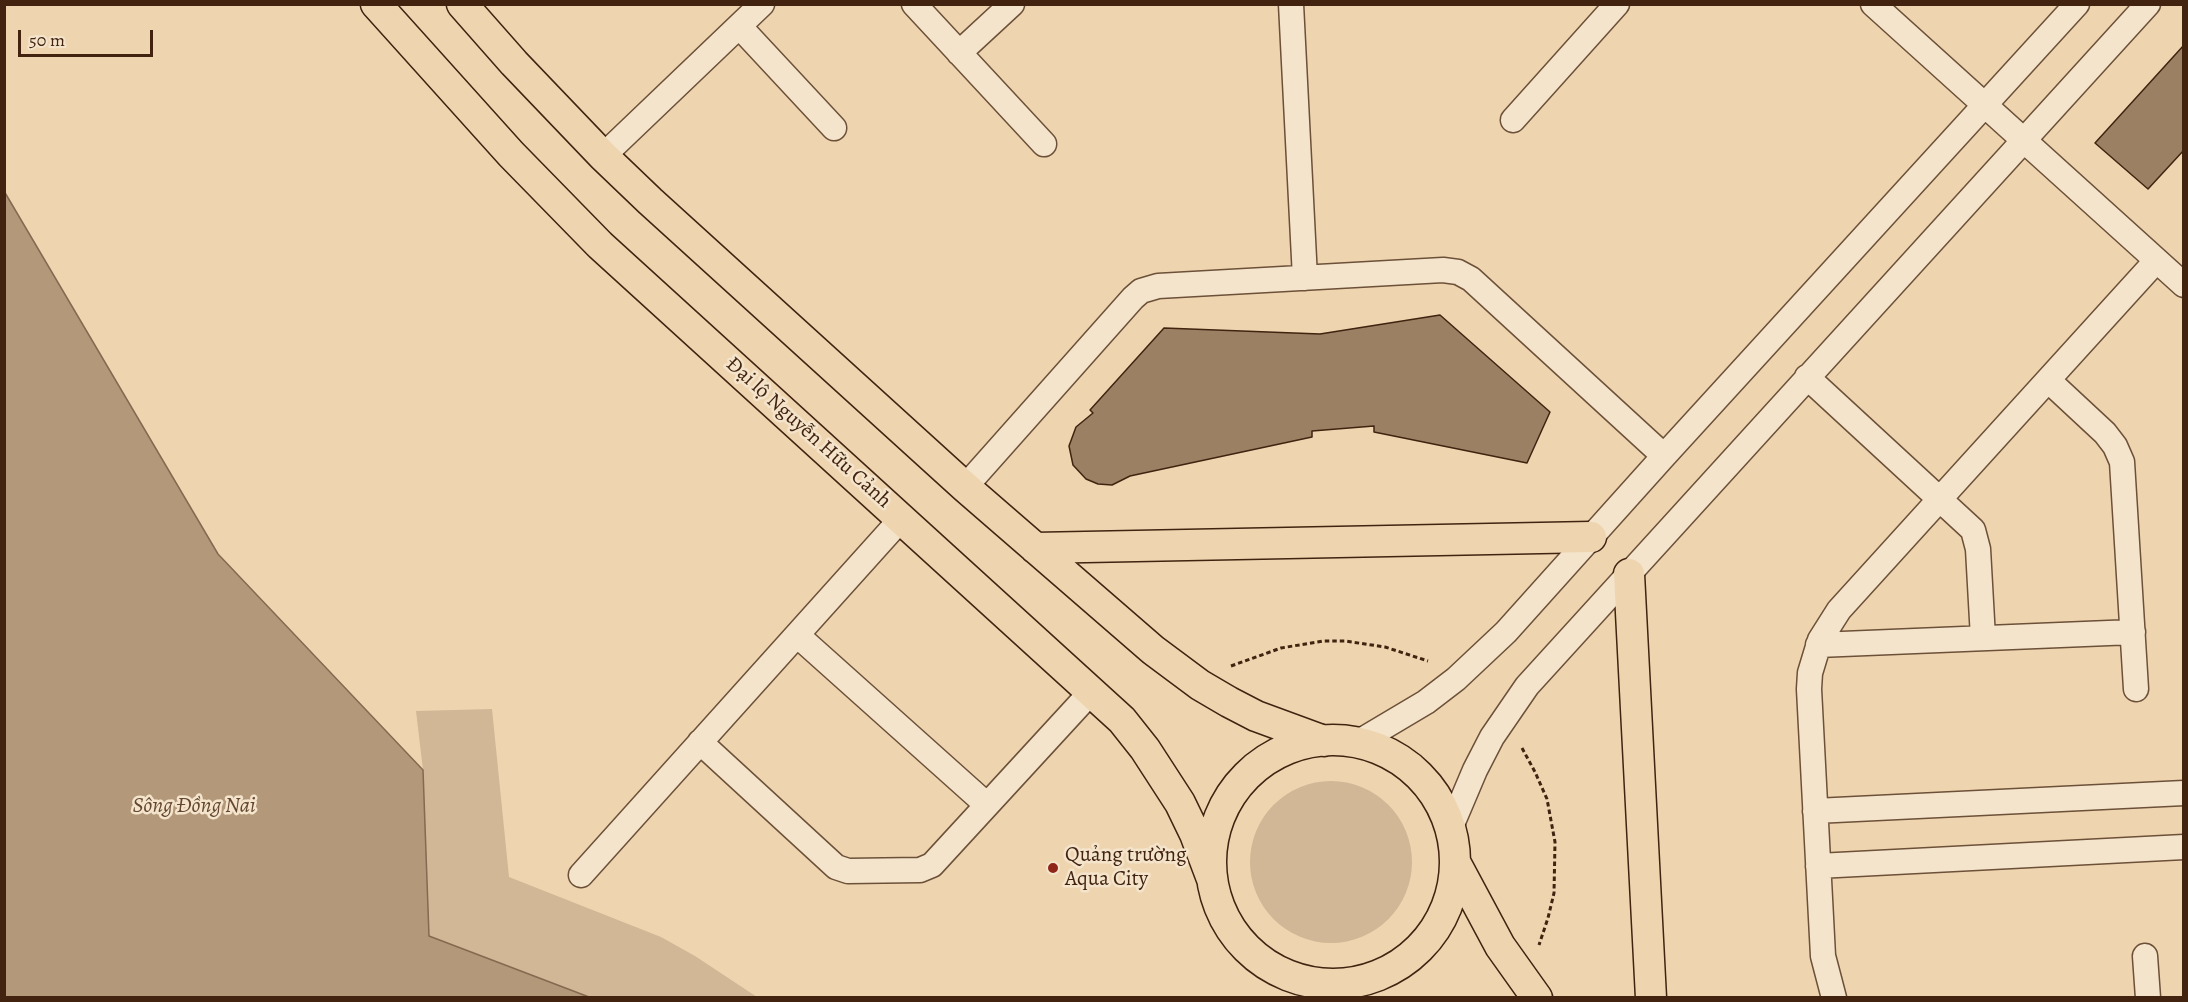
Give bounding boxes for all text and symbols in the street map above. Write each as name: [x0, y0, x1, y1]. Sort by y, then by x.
scale bar: [21, 18, 156, 56]
text: 50 m: [29, 28, 65, 52]
street label: Đại lộ Nguyễn Hữu Cảnh: [720, 352, 896, 514]
water label: Sông Đồng Nai: [132, 794, 256, 820]
place label: Quảng trường Aqua City: [1065, 843, 1186, 893]
marker: Quảng trường Aqua City: [1046, 861, 1060, 875]

